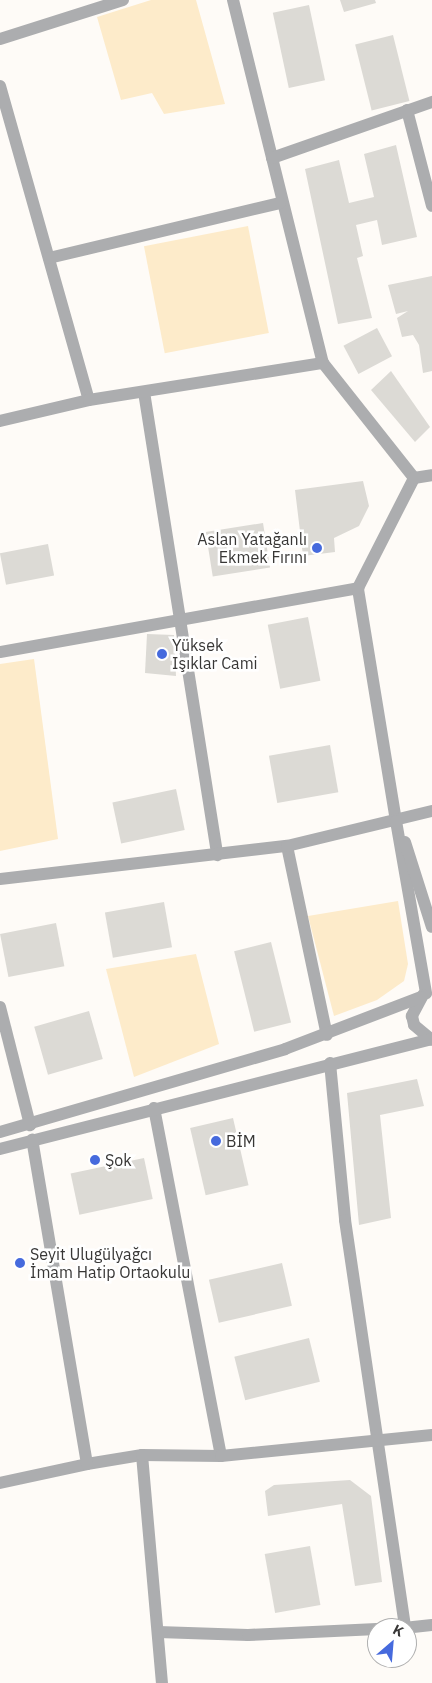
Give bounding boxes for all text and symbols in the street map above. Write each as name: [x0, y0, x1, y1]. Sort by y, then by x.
place label: Aslan Yatağanlı Ekmek Fırını: [197, 529, 307, 567]
marker: Aslan Yatağanlı Ekmek Fırını: [311, 542, 323, 554]
place label: Yüksek Işıklar Cami: [172, 635, 258, 673]
marker: Yüksek Işıklar Cami: [156, 648, 168, 660]
place label: BİM: [226, 1131, 256, 1151]
marker: BİM: [210, 1135, 222, 1147]
place label: Şok: [105, 1150, 132, 1170]
marker: Şok: [89, 1154, 101, 1166]
place label: Seyit Ulugülyağcı İmam Hatip Ortaokulu: [30, 1244, 190, 1282]
marker: Seyit Ulugülyağcı İmam Hatip Ortaokulu: [14, 1257, 26, 1269]
north arrow: [367, 1618, 417, 1668]
text: K: [390, 1620, 407, 1641]

